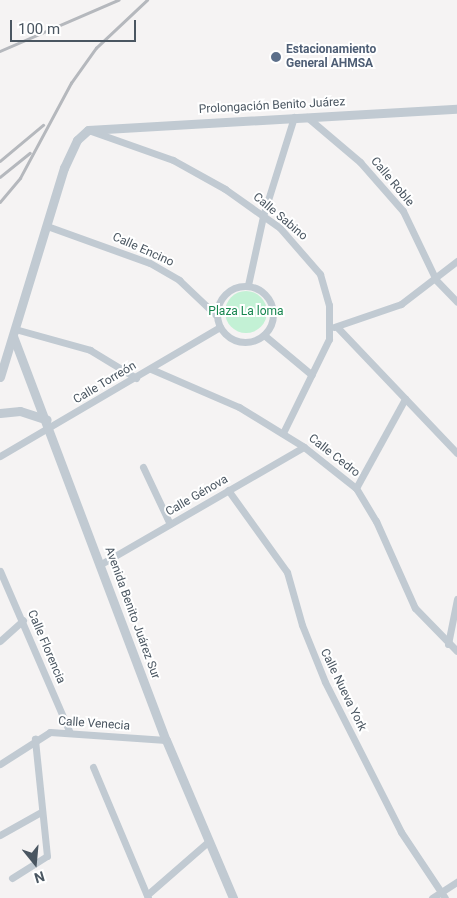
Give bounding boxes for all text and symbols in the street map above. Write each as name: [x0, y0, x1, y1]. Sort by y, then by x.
scale bar: [12, 10, 139, 42]
text: 100 m: [18, 20, 60, 38]
place label: Estacionamiento General AHMSA: [286, 43, 376, 71]
marker: Estacionamiento General AHMSA: [270, 51, 282, 63]
street label: Prolongación Benito Juárez: [198, 95, 346, 117]
street label: Calle Roble: [367, 154, 417, 210]
street label: Calle Sabino: [250, 190, 310, 244]
street label: Calle Encino: [110, 230, 176, 270]
park label: Plaza La loma: [208, 305, 284, 319]
street label: Calle Torreón: [71, 359, 139, 407]
street label: Calle Cedro: [305, 431, 363, 481]
street label: Calle Génova: [163, 472, 231, 520]
street label: Avenida Benito Juárez Sur: [101, 545, 163, 681]
street label: Calle Florencia: [24, 608, 68, 686]
street label: Calle Nueva York: [317, 646, 369, 734]
street label: Calle Venecia: [58, 714, 130, 734]
north arrow: [10, 838, 60, 888]
text: N: [32, 868, 46, 886]

